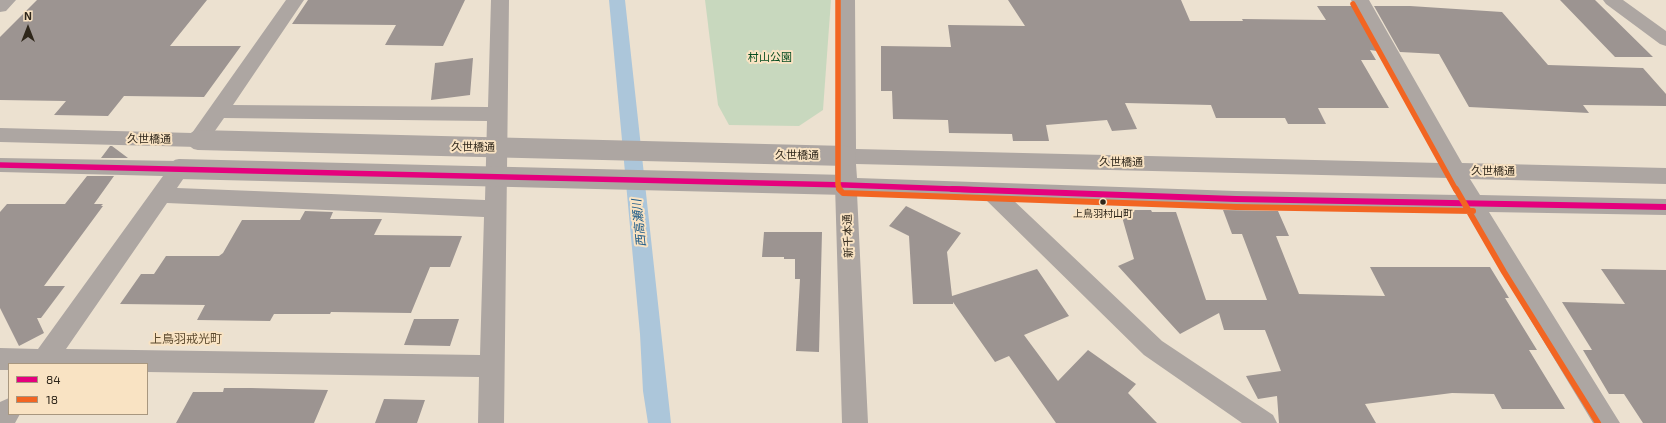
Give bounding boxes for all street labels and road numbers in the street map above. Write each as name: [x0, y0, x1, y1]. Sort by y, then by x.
street label: 久世橋通: [127, 132, 171, 146]
street label: 久世橋通: [451, 140, 495, 154]
street label: 久世橋通: [775, 148, 819, 162]
street label: 久世橋通: [1099, 155, 1143, 169]
street label: 久世橋通: [1471, 164, 1515, 178]
street label: 新千本通: [841, 214, 855, 258]

